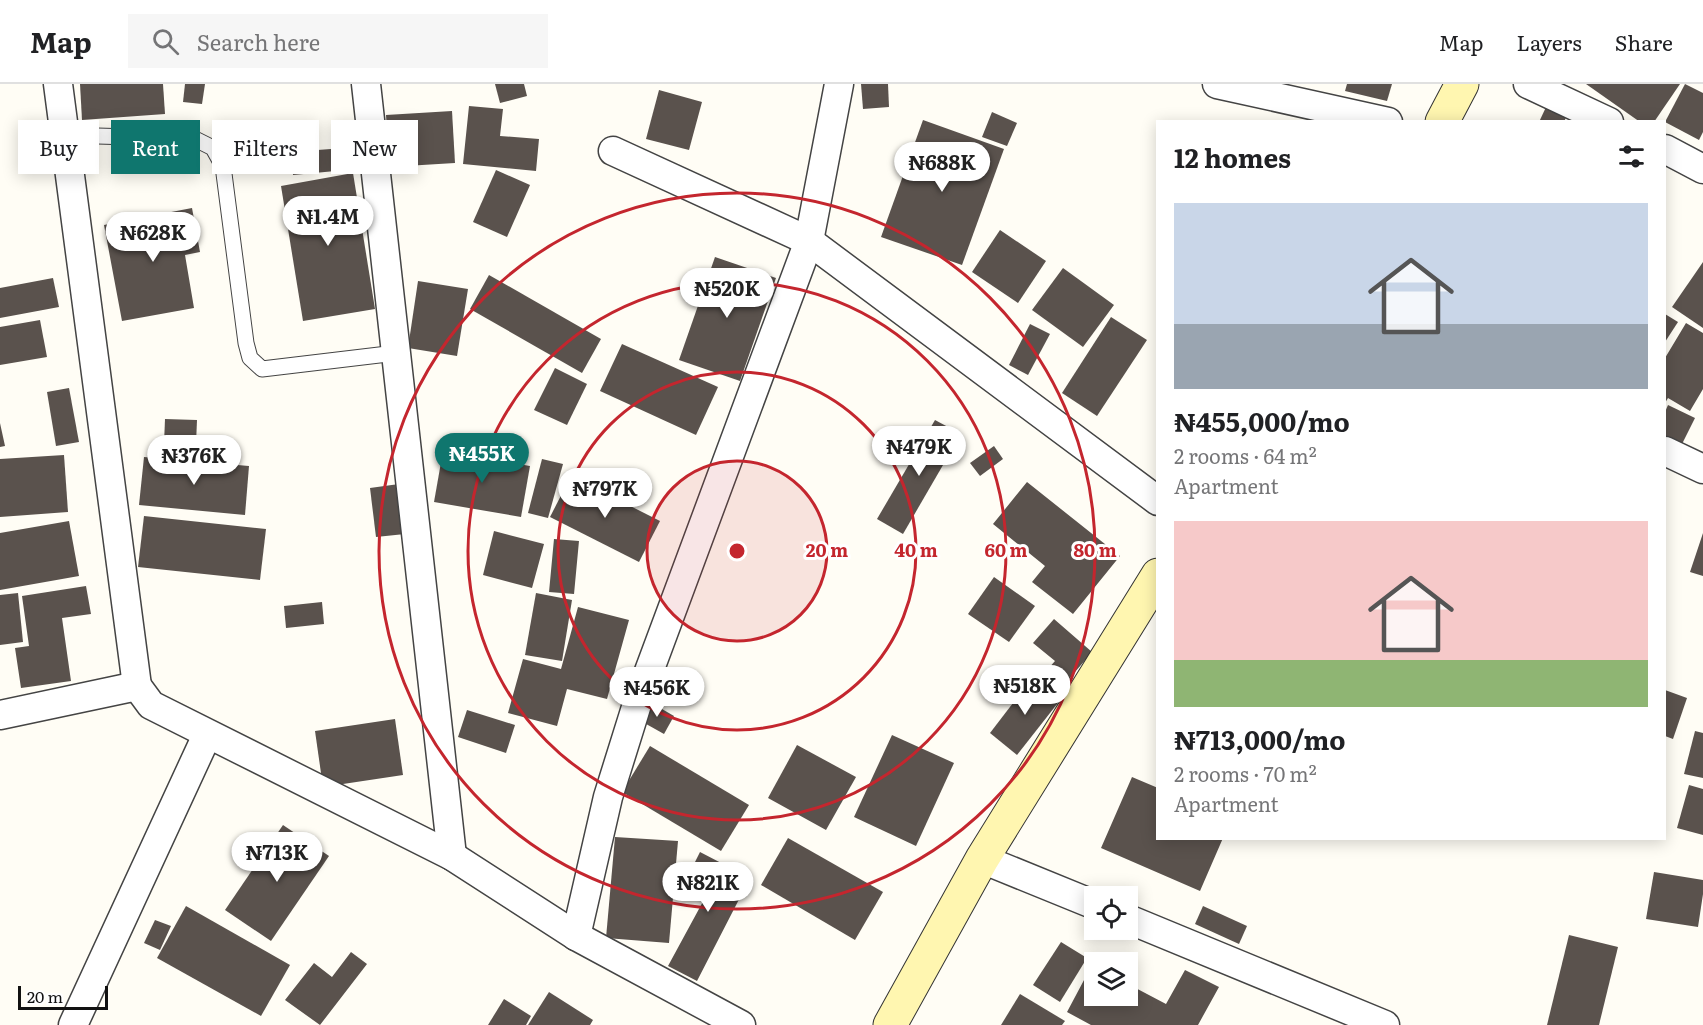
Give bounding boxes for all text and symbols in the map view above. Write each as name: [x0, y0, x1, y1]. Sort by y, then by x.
search box: [128, 14, 548, 68]
text: Map: [30, 20, 92, 62]
icon: search: [149, 25, 182, 58]
text: Search here: [197, 25, 320, 58]
text: Map: [1439, 26, 1484, 57]
text: Layers: [1517, 26, 1582, 57]
text: Share: [1615, 26, 1673, 57]
chip: Buy: [18, 120, 99, 174]
chip: Rent: [111, 120, 200, 174]
chip: Filters: [212, 120, 319, 174]
chip: New: [331, 120, 418, 174]
text: 12 homes: [1174, 137, 1291, 176]
icon: filters: [1615, 140, 1648, 173]
pin: ₦688K: [900, 142, 984, 193]
text: ₦688K: [908, 146, 976, 176]
pin: ₦1.4M: [286, 196, 370, 247]
text: ₦1.4M: [297, 200, 359, 230]
pin: ₦628K: [111, 212, 195, 263]
text: ₦628K: [120, 216, 186, 246]
icon: home: [1357, 242, 1465, 350]
pin: ₦520K: [685, 268, 769, 319]
text: ₦520K: [694, 272, 760, 302]
text: ₦455,000/mo: [1174, 401, 1350, 440]
pin: ₦479K: [877, 426, 961, 477]
text: ₦479K: [886, 430, 952, 460]
pin: ₦455K: [440, 433, 524, 484]
pin: ₦376K: [152, 435, 236, 486]
text: ₦455K: [449, 437, 515, 467]
text: ₦376K: [161, 439, 227, 469]
text: 2 rooms · 64 m²: [1174, 440, 1317, 470]
pin: ₦797K: [563, 468, 647, 519]
text: Apartment: [1174, 470, 1279, 500]
text: ₦797K: [572, 472, 638, 502]
text: 20 m: [806, 536, 848, 563]
text: 40 m: [894, 536, 938, 563]
text: 60 m: [984, 536, 1028, 563]
text: 80 m: [1073, 536, 1117, 563]
centre of rings: [727, 541, 747, 561]
icon: home: [1357, 560, 1465, 668]
pin: ₦518K: [983, 665, 1067, 716]
pin: ₦456K: [615, 667, 699, 718]
text: ₦518K: [993, 669, 1057, 699]
text: ₦456K: [623, 671, 691, 701]
text: ₦713,000/mo: [1174, 719, 1345, 758]
text: 2 rooms · 70 m²: [1174, 758, 1317, 788]
text: Apartment: [1174, 788, 1279, 818]
pin: ₦713K: [235, 832, 319, 883]
text: ₦713K: [246, 836, 308, 866]
pin: ₦821K: [666, 862, 750, 913]
text: ₦821K: [676, 866, 740, 896]
map controls: [1084, 886, 1138, 1006]
button: locate: [1084, 886, 1138, 940]
button: layers: [1084, 952, 1138, 1006]
scale bar: [18, 983, 108, 1010]
text: 20 m: [27, 984, 63, 1008]

